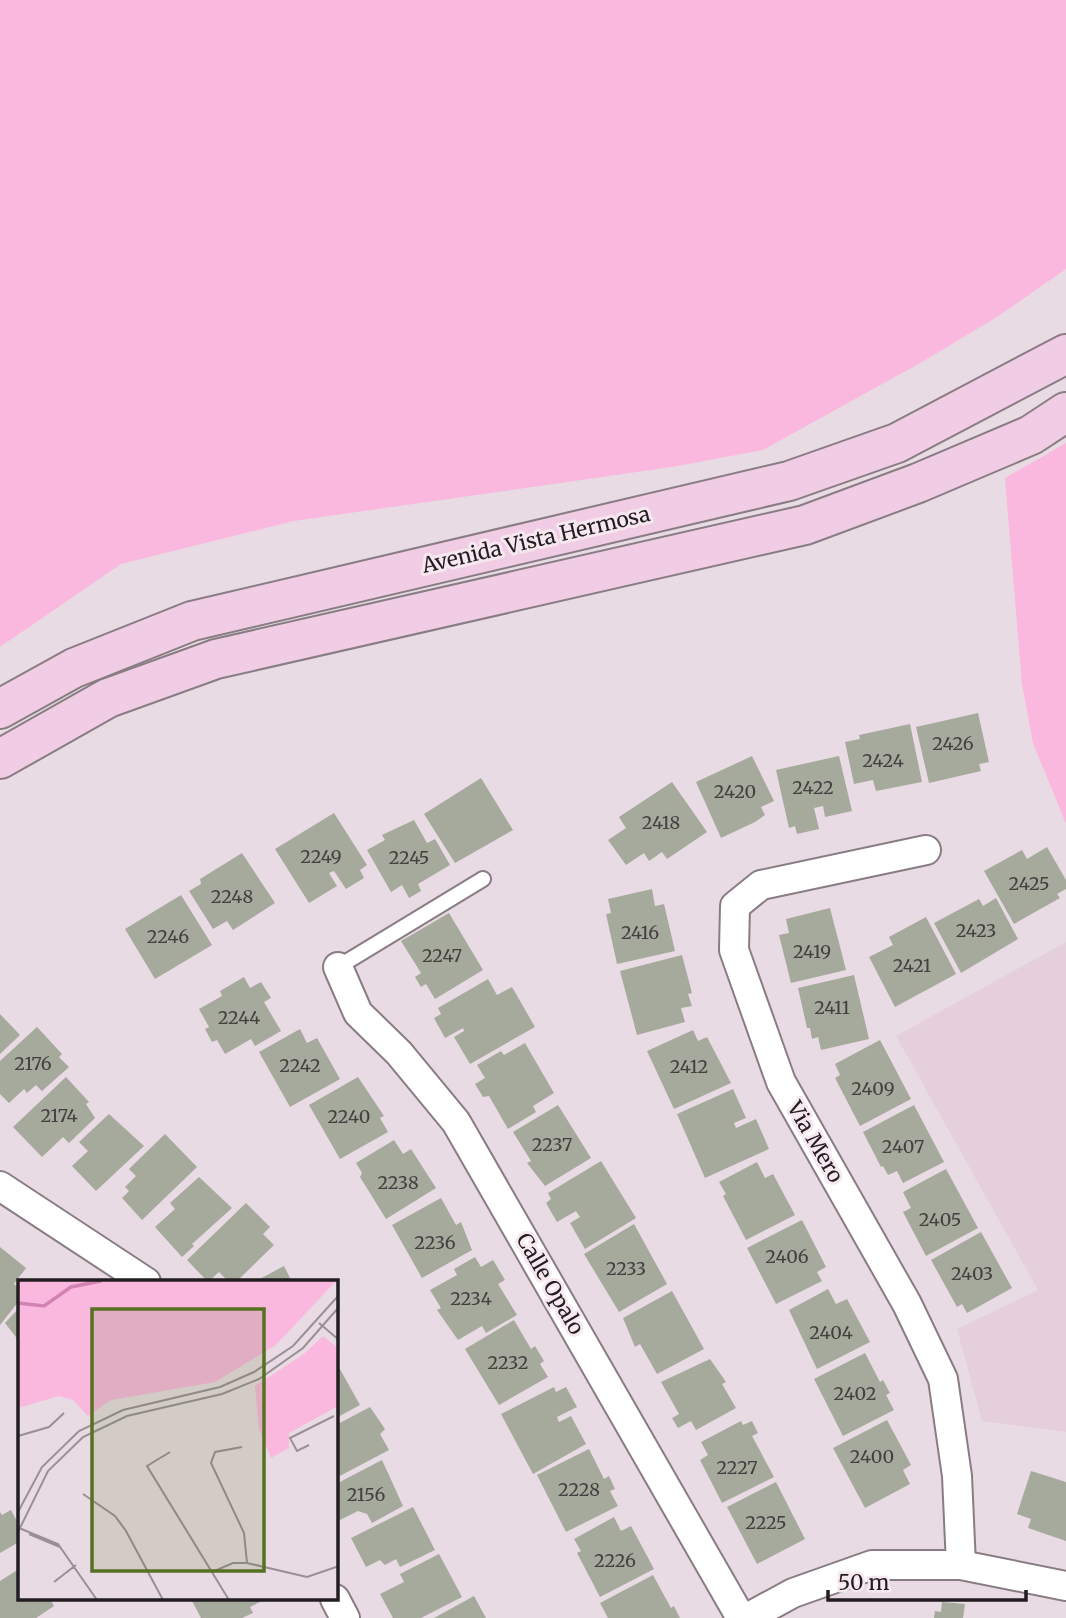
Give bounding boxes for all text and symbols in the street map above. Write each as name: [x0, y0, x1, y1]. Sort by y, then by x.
street label: Avenida Vista Hermosa: [418, 500, 653, 579]
house number: 2426: [932, 732, 974, 755]
house number: 2424: [862, 749, 904, 772]
house number: 2422: [792, 776, 834, 799]
house number: 2420: [714, 780, 756, 803]
house number: 2418: [642, 811, 680, 834]
house number: 2249: [300, 845, 342, 868]
house number: 2245: [389, 846, 429, 869]
house number: 2425: [1009, 872, 1049, 895]
house number: 2248: [211, 885, 253, 908]
house number: 2423: [956, 919, 996, 942]
house number: 2416: [621, 921, 659, 944]
house number: 2246: [147, 925, 189, 948]
house number: 2419: [793, 940, 831, 963]
house number: 2247: [422, 944, 462, 967]
house number: 2421: [893, 954, 931, 977]
house number: 2411: [814, 996, 850, 1019]
house number: 2244: [218, 1006, 260, 1029]
house number: 2176: [14, 1052, 52, 1075]
house number: 2242: [279, 1054, 321, 1077]
house number: 2412: [670, 1055, 708, 1078]
house number: 2409: [851, 1077, 895, 1100]
street label: Via Mero: [781, 1095, 850, 1187]
house number: 2174: [41, 1104, 77, 1127]
house number: 2240: [328, 1105, 371, 1128]
house number: 2237: [532, 1133, 572, 1156]
house number: 2407: [882, 1135, 924, 1158]
house number: 2238: [377, 1171, 419, 1194]
house number: 2405: [919, 1208, 961, 1231]
street label: Calle Opalo: [511, 1228, 590, 1339]
house number: 2236: [414, 1231, 456, 1254]
house number: 2406: [765, 1245, 809, 1268]
house number: 2233: [606, 1257, 646, 1280]
house number: 2403: [951, 1262, 993, 1285]
inset map: [18, 1280, 338, 1600]
house number: 2234: [450, 1287, 492, 1310]
house number: 2404: [809, 1321, 853, 1344]
house number: 2232: [488, 1351, 528, 1374]
house number: 2402: [834, 1382, 876, 1405]
house number: 2400: [850, 1445, 894, 1468]
house number: 2227: [716, 1456, 758, 1479]
house number: 2228: [558, 1478, 600, 1501]
house number: 2156: [347, 1483, 385, 1506]
house number: 2225: [745, 1511, 787, 1534]
house number: 2226: [594, 1549, 636, 1572]
scale bar: [828, 1558, 1026, 1602]
text: 50 m: [838, 1569, 889, 1596]

